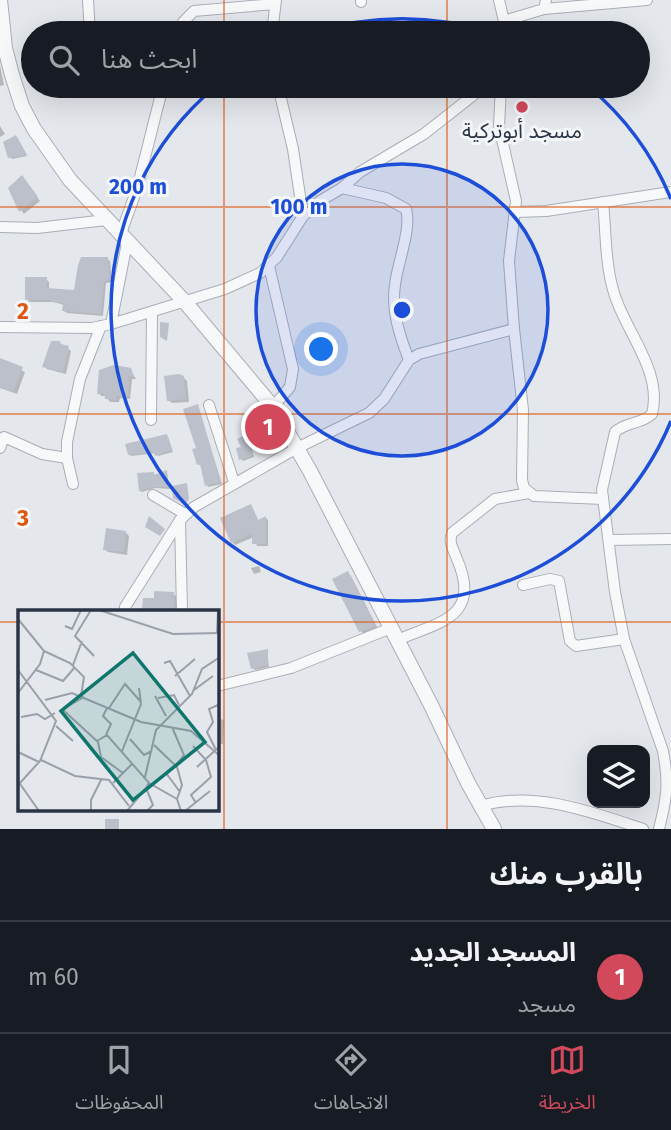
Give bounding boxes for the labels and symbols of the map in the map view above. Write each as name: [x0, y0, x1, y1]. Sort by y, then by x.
marker: مسجد أبوتركية: [514, 99, 530, 115]
place label: مسجد أبوتركية: [462, 118, 582, 144]
text: 200 m: [109, 174, 167, 200]
text: 100 m: [270, 194, 328, 220]
text: 2: [17, 297, 29, 325]
centre of rings: [390, 298, 414, 322]
your location: [304, 332, 338, 366]
pin: 1: [245, 401, 291, 453]
text: 3: [16, 504, 29, 532]
inset map: [18, 610, 219, 811]

